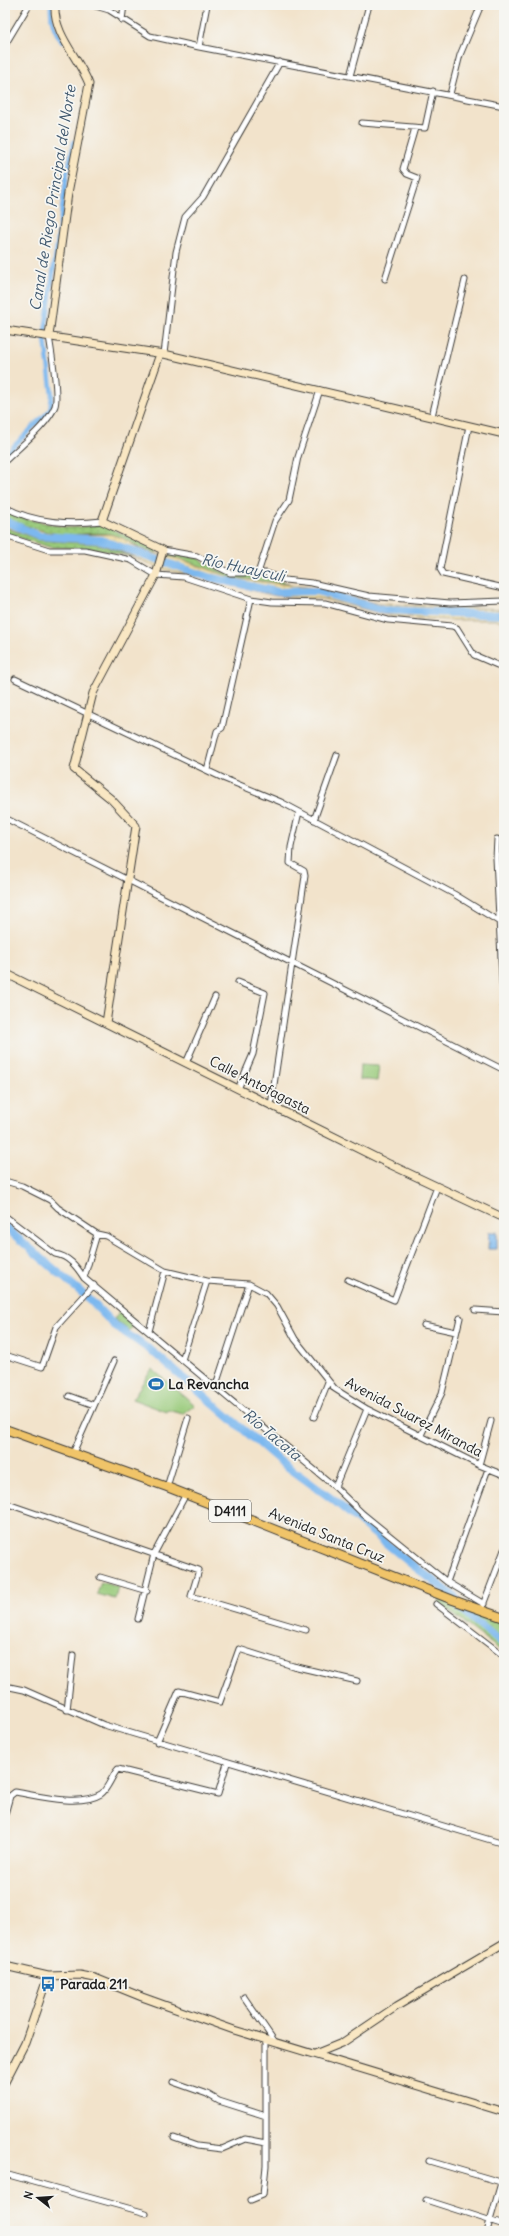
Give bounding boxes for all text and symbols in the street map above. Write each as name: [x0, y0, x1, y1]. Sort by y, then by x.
water label: Canal de Riego Principal del Norte: [25, 83, 80, 312]
water label: Río Huayculi: [200, 549, 288, 586]
street label: Calle Antofagasta: [206, 1052, 314, 1118]
street label: Avenida Suarez Miranda: [342, 1373, 486, 1461]
sports icon: La Revancha: [147, 1375, 165, 1393]
place label: La Revancha: [168, 1375, 249, 1393]
water label: Río Tacata: [239, 1405, 306, 1465]
road number: D4111: [209, 1500, 251, 1522]
street label: Avenida Santa Cruz: [266, 1504, 388, 1567]
bus stop icon: Parada 211: [39, 1975, 57, 1993]
place label: Parada 211: [60, 1975, 128, 1993]
north arrow: [18, 2178, 58, 2218]
text: N: [21, 2189, 36, 2201]

